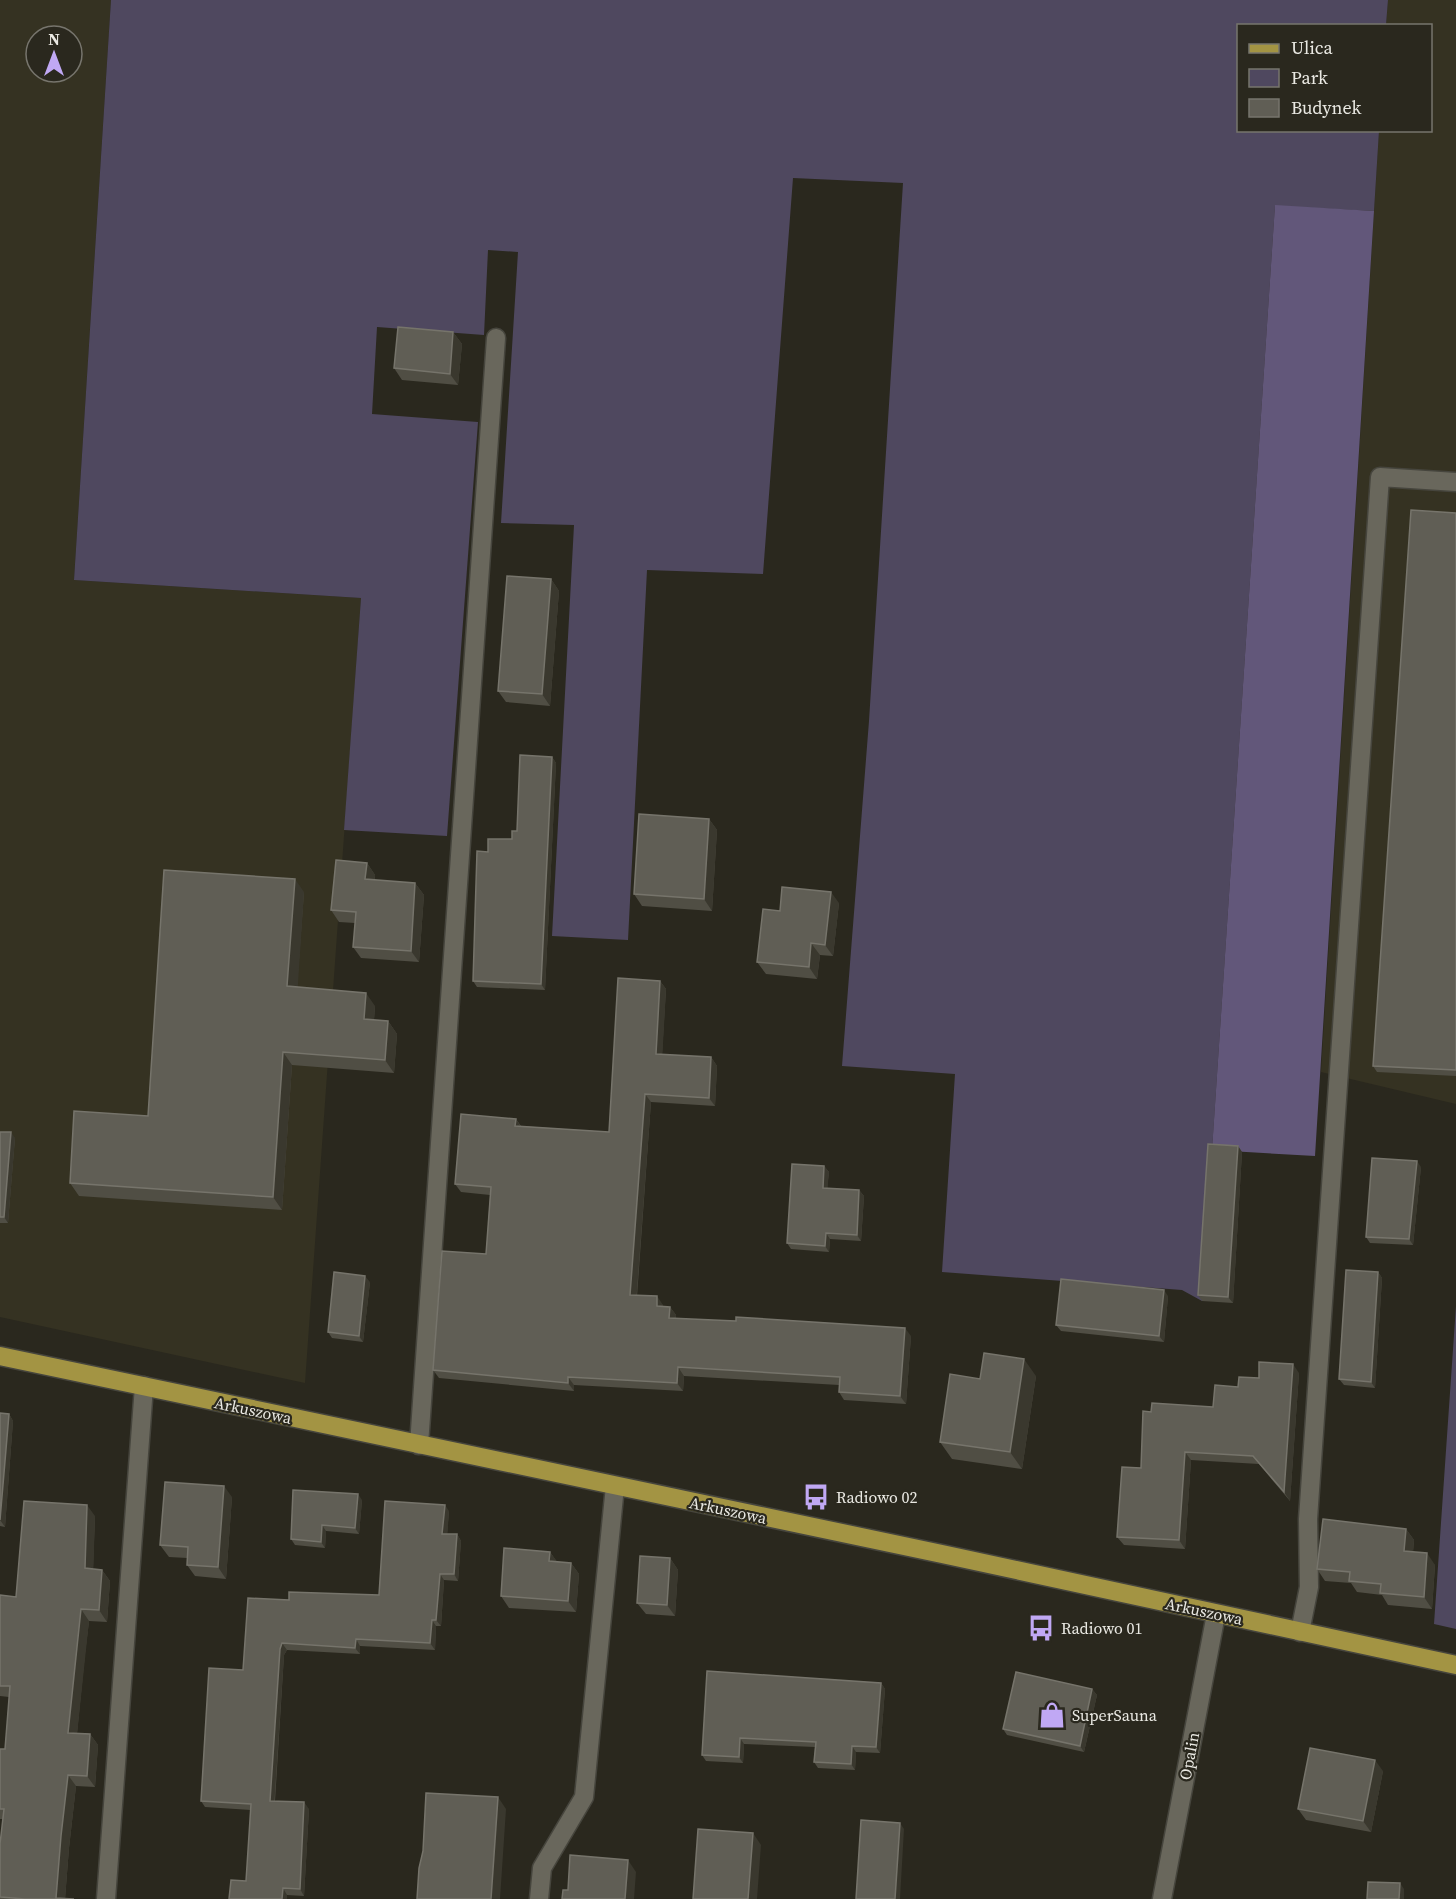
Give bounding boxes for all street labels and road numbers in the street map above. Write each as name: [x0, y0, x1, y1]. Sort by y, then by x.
street label: Arkuszowa: [212, 1391, 294, 1429]
street label: Arkuszowa: [687, 1491, 769, 1529]
street label: Arkuszowa: [1163, 1592, 1245, 1630]
street label: Opalin: [1174, 1730, 1204, 1782]

